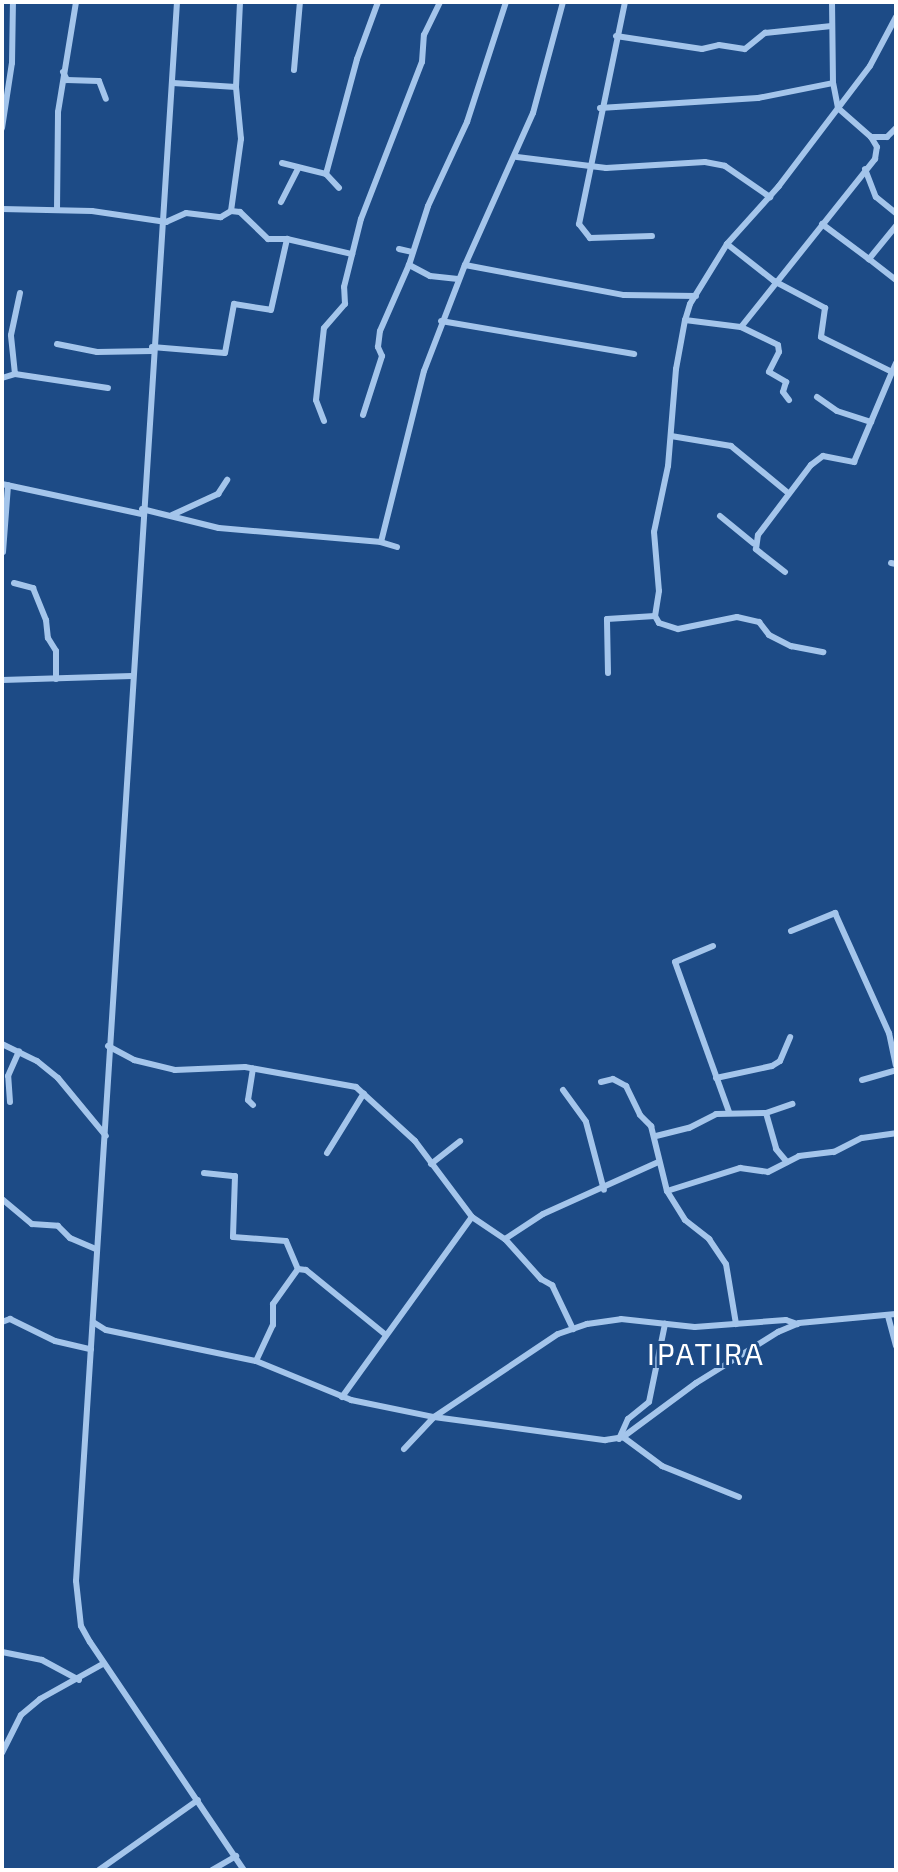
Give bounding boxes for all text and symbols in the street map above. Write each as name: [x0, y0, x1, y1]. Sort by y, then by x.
district label: IPATIRA: [648, 1335, 764, 1371]

